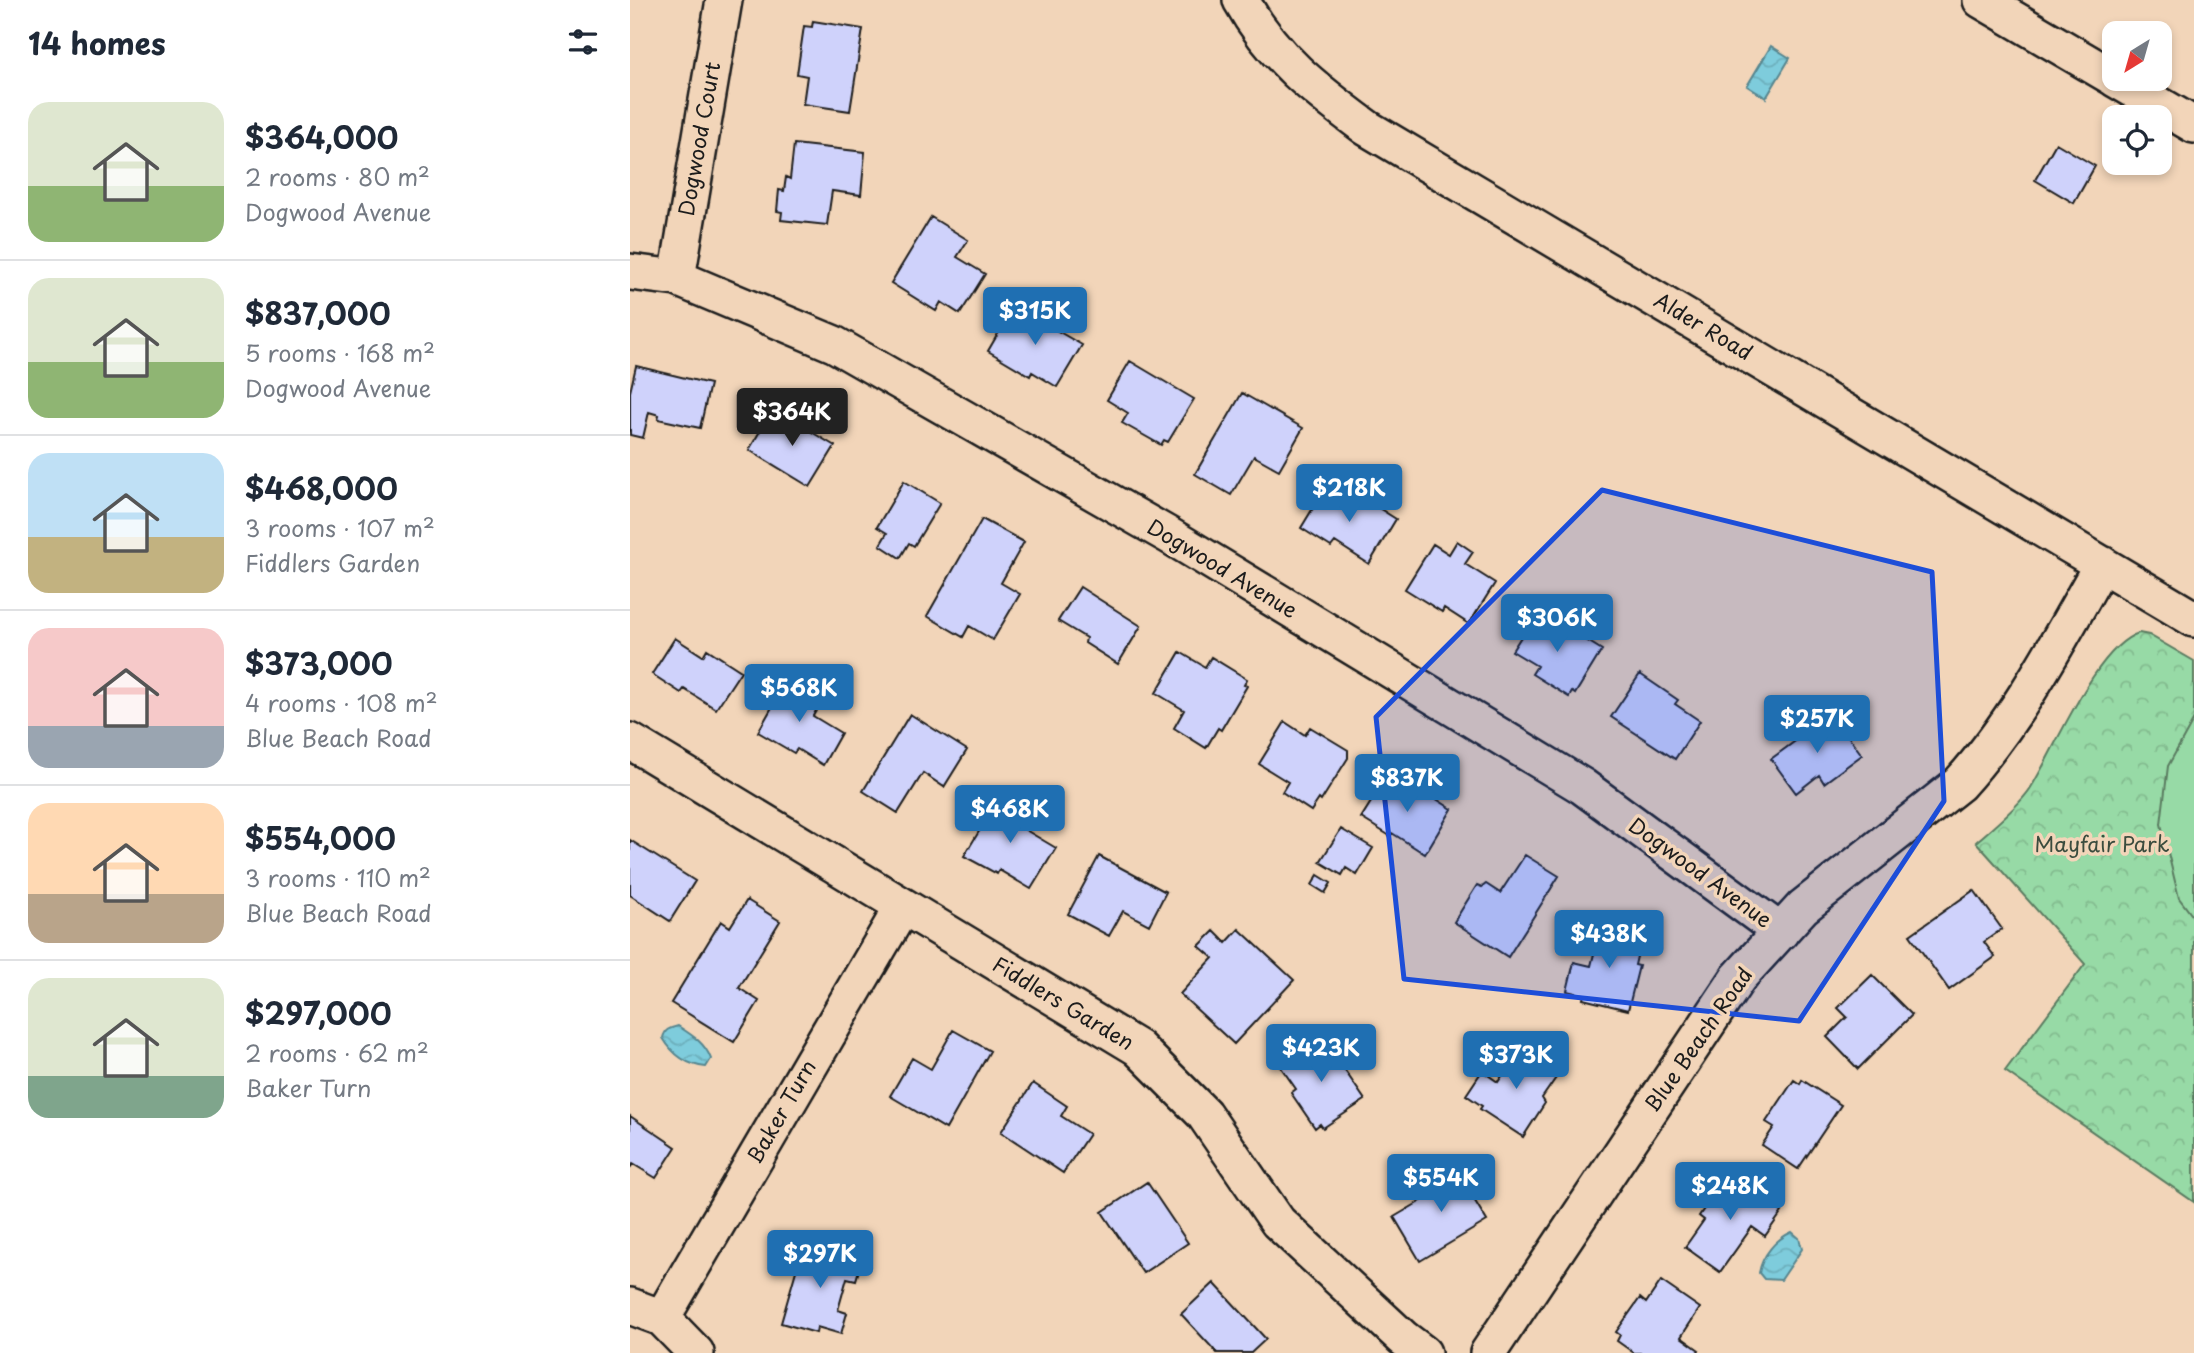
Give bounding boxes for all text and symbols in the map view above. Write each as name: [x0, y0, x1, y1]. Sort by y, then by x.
text: 14 homes: [28, 20, 166, 65]
north arrow: [2102, 21, 2172, 91]
map controls: [2102, 21, 2172, 175]
icon: filters: [564, 23, 602, 61]
street label: Dogwood Court: [669, 59, 727, 218]
button: locate: [2102, 105, 2172, 175]
text: $364,000: [245, 114, 398, 159]
icon: home: [84, 130, 168, 214]
text: 2 rooms · 80 m²: [245, 159, 430, 194]
text: Dogwood Avenue: [245, 194, 431, 229]
street label: Alder Road: [1649, 283, 1759, 367]
pin: $315K: [986, 288, 1084, 347]
text: $837,000: [245, 290, 391, 335]
text: $315K: [999, 292, 1071, 327]
icon: home: [84, 306, 168, 390]
text: 5 rooms · 168 m²: [245, 335, 435, 370]
text: Dogwood Avenue: [245, 370, 431, 405]
pin: $364K: [743, 388, 841, 448]
text: $364K: [753, 393, 831, 428]
pin: $218K: [1300, 464, 1398, 524]
text: $468,000: [245, 465, 398, 510]
text: $218K: [1312, 469, 1386, 504]
icon: home: [84, 481, 168, 565]
text: 3 rooms · 107 m²: [245, 510, 435, 545]
street label: Dogwood Avenue: [1142, 510, 1304, 625]
text: Fiddlers Garden: [245, 545, 420, 580]
pin: $306K: [1508, 594, 1606, 654]
text: $306K: [1517, 599, 1597, 634]
text: $373,000: [245, 640, 393, 685]
icon: home: [84, 656, 168, 740]
pin: $568K: [750, 664, 848, 724]
text: $568K: [761, 669, 837, 704]
text: 4 rooms · 108 m²: [245, 685, 438, 720]
pin: $257K: [1768, 696, 1866, 755]
text: $257K: [1780, 700, 1854, 735]
text: Blue Beach Road: [245, 720, 432, 755]
pin: $837K: [1358, 754, 1456, 814]
text: $837K: [1371, 759, 1443, 794]
pin: $468K: [961, 786, 1059, 845]
text: $468K: [971, 790, 1049, 825]
street label: Dogwood Avenue: [1623, 808, 1779, 934]
text: $554,000: [245, 815, 396, 860]
park label: Mayfair Park: [2035, 827, 2170, 859]
icon: home: [84, 831, 168, 915]
text: 3 rooms · 110 m²: [245, 860, 431, 895]
text: Blue Beach Road: [245, 895, 432, 930]
pin: $438K: [1560, 911, 1658, 970]
text: $438K: [1571, 915, 1647, 950]
street label: Fiddlers Garden: [987, 947, 1141, 1057]
street label: Blue Beach Road: [1635, 960, 1759, 1118]
text: $297,000: [245, 990, 392, 1035]
icon: home: [84, 1006, 168, 1090]
pin: $423K: [1272, 1024, 1370, 1084]
text: $423K: [1282, 1029, 1360, 1064]
pin: $373K: [1467, 1032, 1565, 1091]
text: 2 rooms · 62 m²: [245, 1035, 429, 1070]
text: $373K: [1479, 1036, 1553, 1071]
street label: Baker Turn: [738, 1053, 823, 1169]
text: Baker Turn: [245, 1070, 371, 1105]
pin: $554K: [1392, 1154, 1490, 1214]
text: $554K: [1403, 1159, 1479, 1194]
pin: $248K: [1681, 1162, 1779, 1222]
text: $248K: [1691, 1167, 1769, 1202]
pin: $297K: [771, 1230, 869, 1290]
text: $297K: [783, 1235, 857, 1270]

